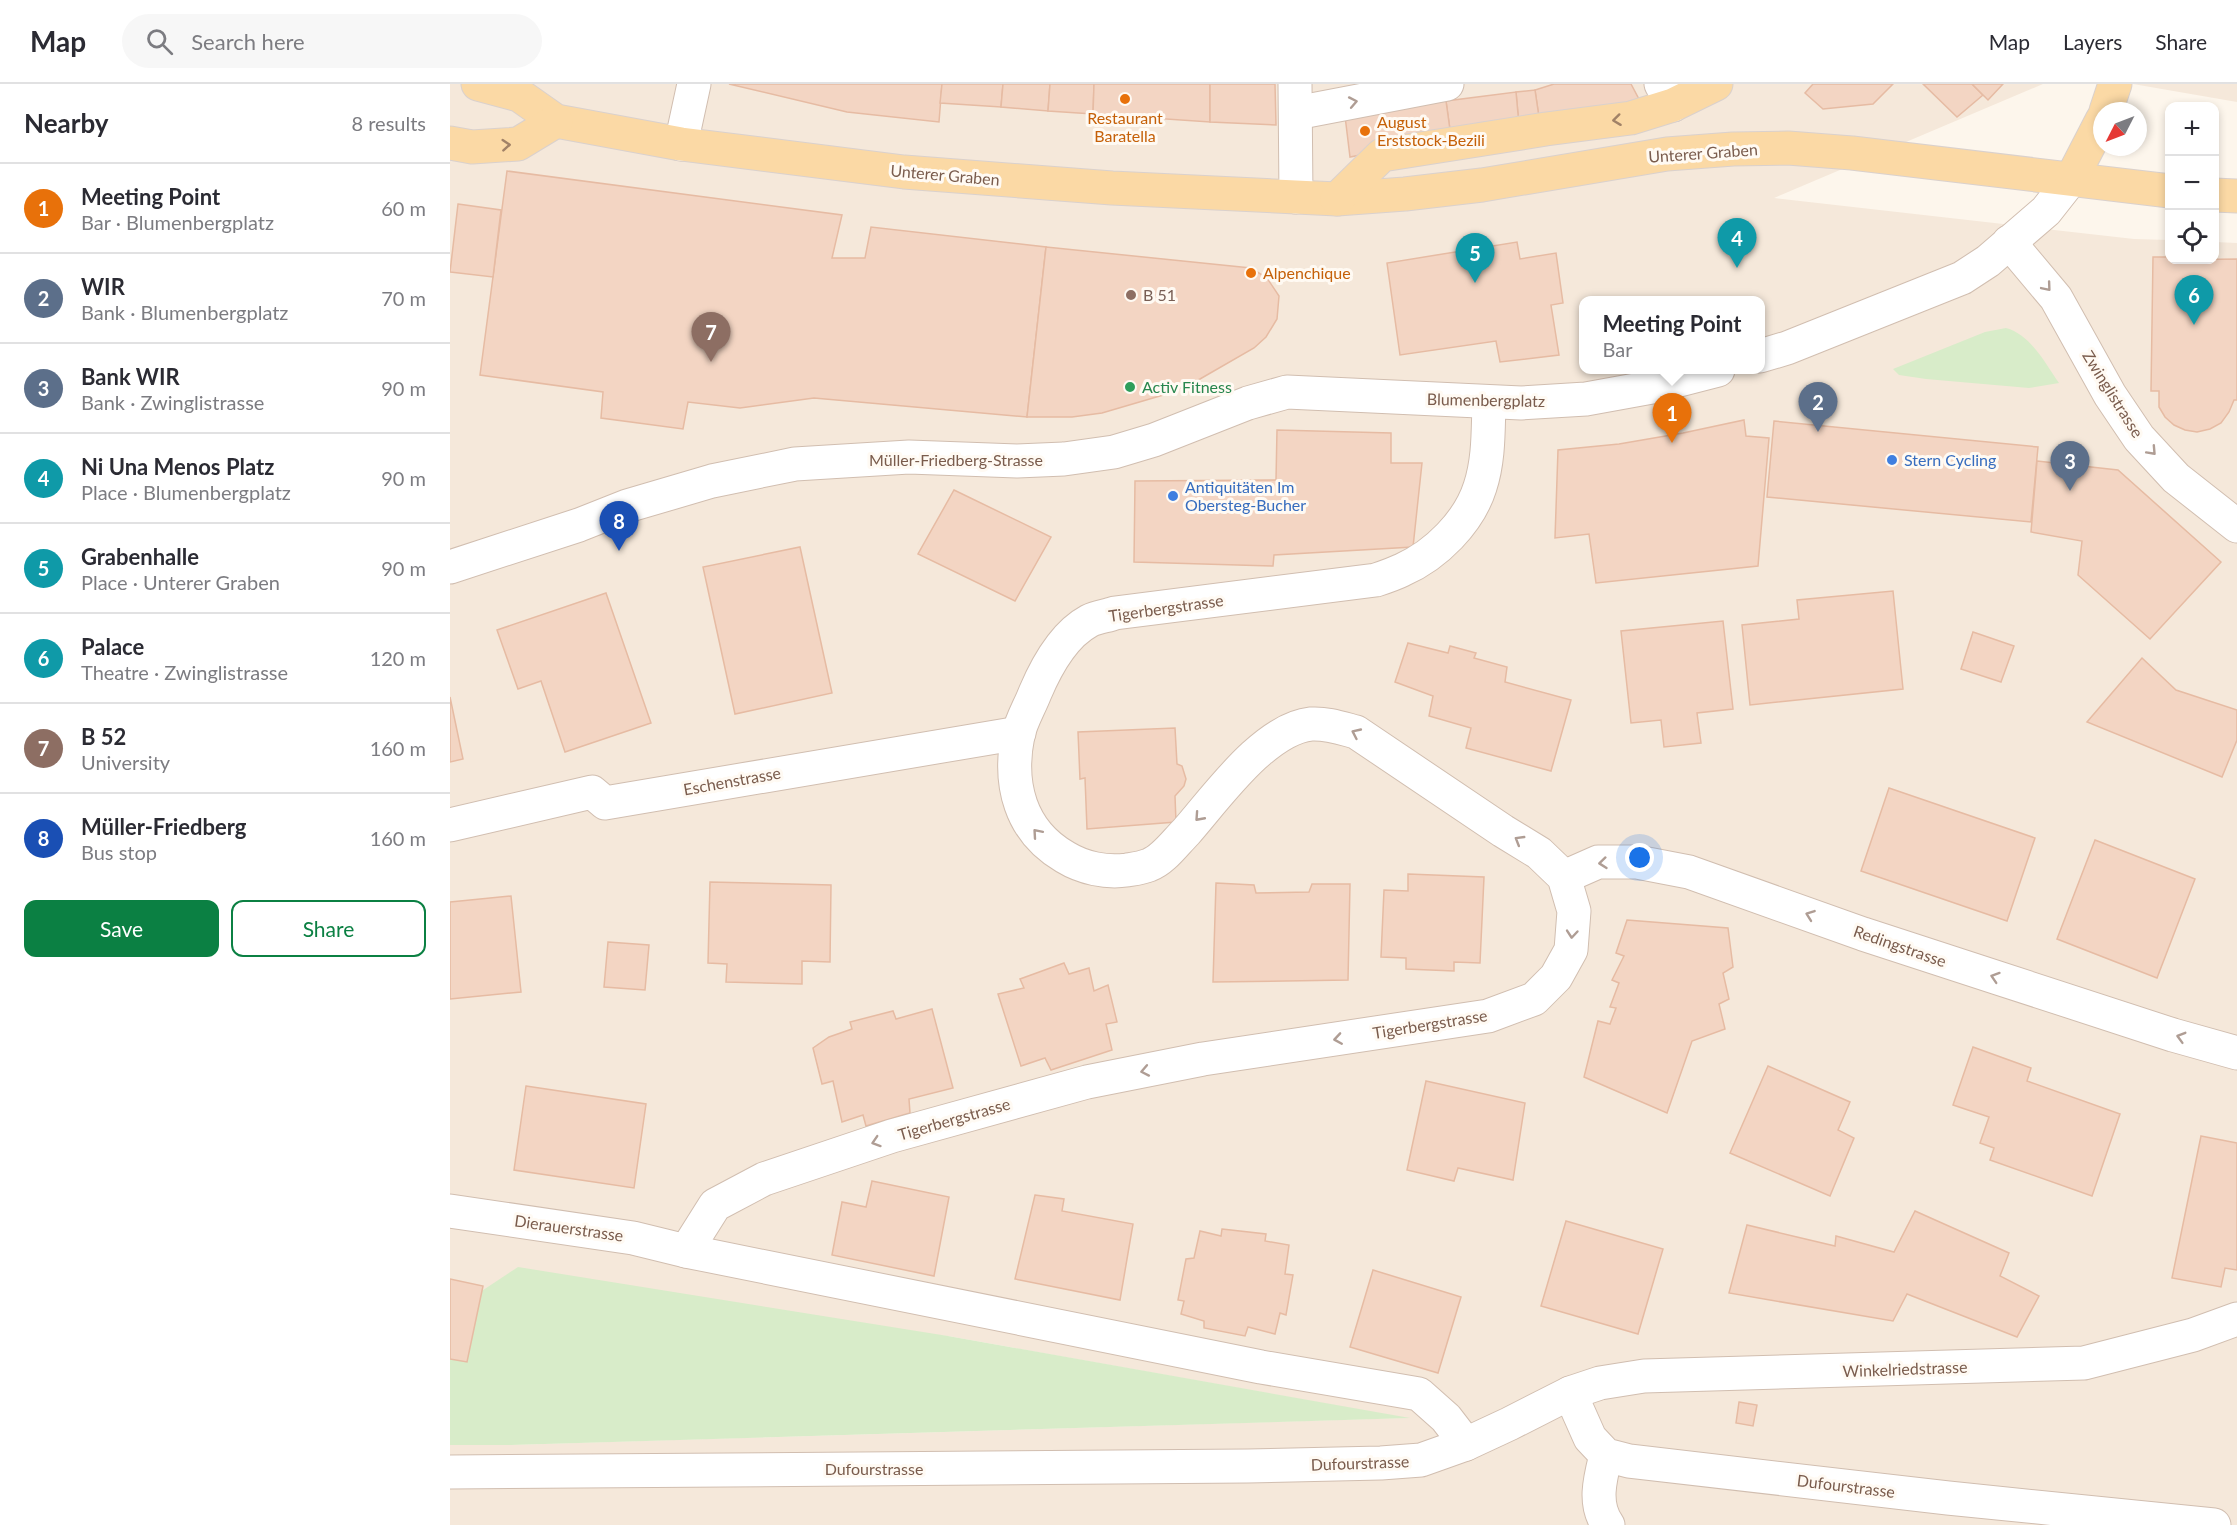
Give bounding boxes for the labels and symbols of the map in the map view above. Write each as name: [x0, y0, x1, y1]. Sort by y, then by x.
marker: Restaurant Baratella: [1118, 92, 1132, 106]
one-way arrow: [1348, 96, 1358, 109]
north arrow: [2093, 102, 2147, 156]
place label: Restaurant Baratella: [1087, 108, 1163, 145]
place label: August Erststock-Bezili: [1377, 112, 1485, 149]
one-way arrow: [1612, 114, 1621, 126]
marker: August Erststock-Bezili: [1358, 124, 1372, 138]
one-way arrow: [501, 138, 510, 151]
street label: Unterer Graben: [1648, 139, 1758, 166]
street label: Unterer Graben: [890, 160, 1000, 189]
pin: 4: [1718, 218, 1756, 268]
pin: 5: [1456, 234, 1494, 283]
place label: Alpenchique: [1263, 263, 1351, 282]
marker: Alpenchique: [1244, 266, 1258, 280]
pin: 6: [2174, 276, 2214, 325]
one-way arrow: [2039, 281, 2050, 292]
place label: B 51: [1143, 285, 1176, 304]
marker: B 51: [1124, 288, 1138, 302]
pin: 7: [692, 312, 730, 362]
street label: Zwinglistrasse: [2079, 347, 2148, 441]
place label: Activ Fitness: [1142, 377, 1232, 396]
marker: Activ Fitness: [1123, 380, 1137, 394]
pin: 2: [1798, 382, 1838, 432]
street label: Blumenbergplatz: [1427, 389, 1545, 410]
pin: 1: [1652, 394, 1692, 443]
pin: 3: [2050, 442, 2090, 491]
one-way arrow: [2145, 444, 2156, 455]
street label: Müller-Friedberg-Strasse: [869, 450, 1043, 469]
place label: Stern Cycling: [1904, 450, 1996, 469]
marker: Stern Cycling: [1885, 453, 1899, 467]
place label: Antiquitäten Im Obersteg-Bucher: [1185, 477, 1306, 514]
marker: Antiquitäten Im Obersteg-Bucher: [1166, 489, 1180, 503]
pin: 8: [600, 502, 638, 551]
street label: Tigerbergstrasse: [1107, 590, 1225, 625]
one-way arrow: [1351, 729, 1362, 741]
street label: Eschenstrasse: [682, 763, 782, 798]
one-way arrow: [1195, 810, 1206, 821]
one-way arrow: [1033, 829, 1044, 840]
one-way arrow: [1515, 836, 1525, 848]
your location: [1625, 843, 1654, 872]
one-way arrow: [1598, 856, 1608, 869]
one-way arrow: [1806, 909, 1816, 922]
street label: Redingstrasse: [1851, 921, 1949, 970]
one-way arrow: [1566, 929, 1579, 938]
one-way arrow: [1990, 972, 2001, 985]
street label: Tigerbergstrasse: [1371, 1005, 1489, 1042]
one-way arrow: [1333, 1032, 1342, 1044]
one-way arrow: [2176, 1032, 2186, 1044]
one-way arrow: [1141, 1064, 1151, 1077]
street label: Tigerbergstrasse: [896, 1093, 1012, 1144]
one-way arrow: [871, 1134, 882, 1147]
street label: Dierauerstrasse: [513, 1210, 625, 1245]
street label: Winkelriedstrasse: [1842, 1357, 1968, 1380]
street label: Dufourstrasse: [1310, 1451, 1410, 1474]
street label: Dufourstrasse: [825, 1459, 923, 1478]
street label: Dufourstrasse: [1796, 1470, 1896, 1501]

